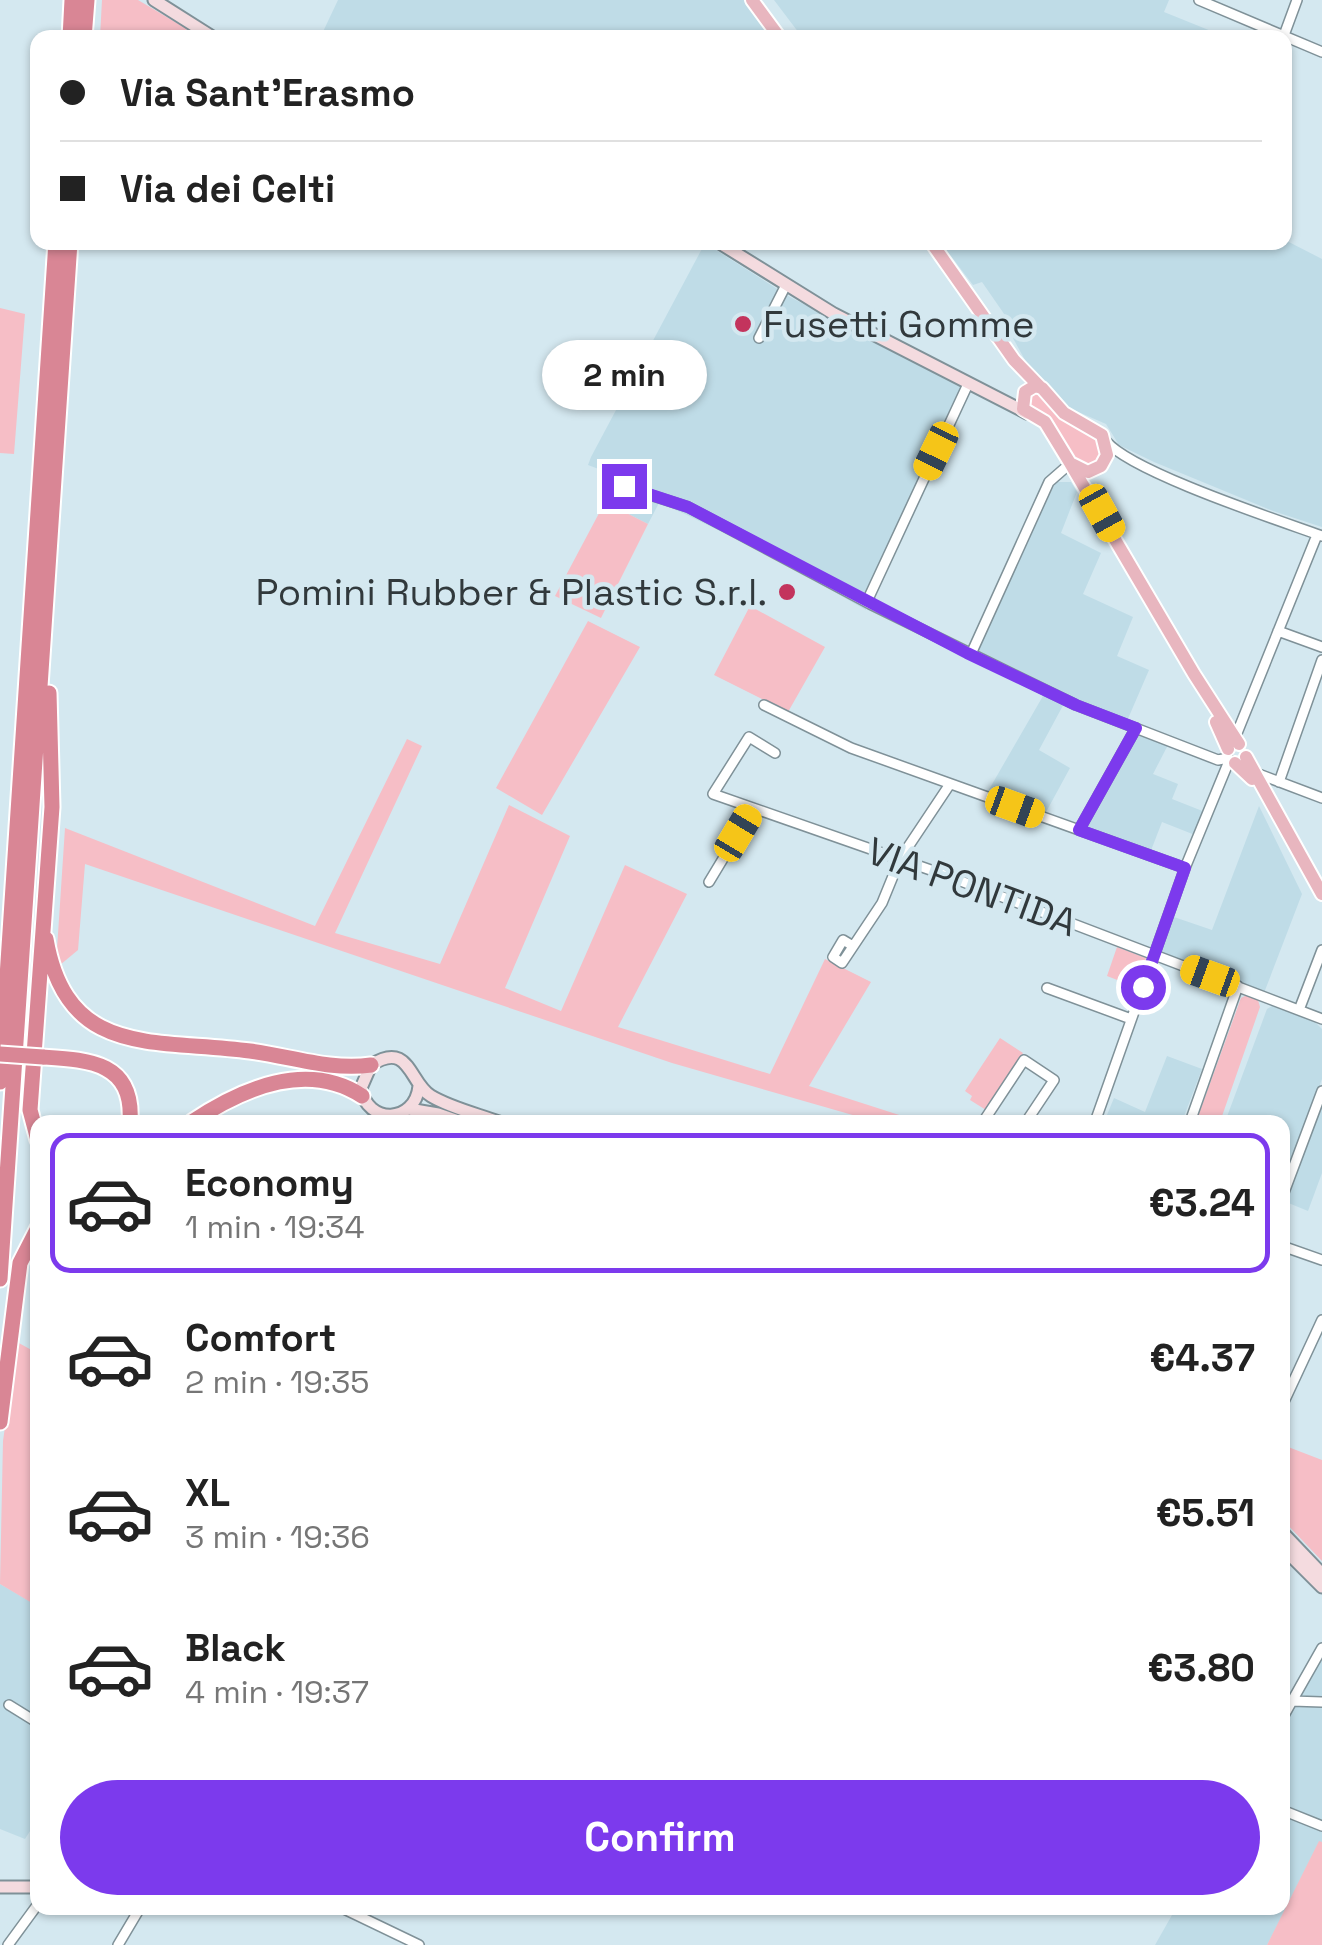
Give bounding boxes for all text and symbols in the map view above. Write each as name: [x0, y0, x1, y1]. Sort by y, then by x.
text: Via Sant'Erasmo: [120, 69, 415, 117]
text: Via dei Celti: [120, 165, 335, 213]
place label: Fusetti Gomme: [763, 300, 1035, 348]
marker: Fusetti Gomme: [732, 313, 754, 335]
callout: 2 min: [542, 341, 706, 411]
text: 2 min: [583, 355, 666, 395]
car: [909, 417, 963, 485]
route end: [602, 464, 647, 509]
car: [1074, 479, 1130, 547]
place label: Pomini Rubber & Plastic S.r.l.: [255, 568, 767, 616]
marker: Pomini Rubber & Plastic S.r.l.: [776, 581, 798, 603]
car: [982, 783, 1048, 831]
car: [710, 800, 766, 866]
street label: VIA PONTIDA: [860, 827, 1084, 947]
car: [1177, 952, 1243, 1000]
route start: [1121, 965, 1166, 1010]
icon: car: [65, 1158, 155, 1248]
text: Economy: [185, 1159, 354, 1207]
text: €3.24: [1149, 1179, 1255, 1227]
text: 1 min · 19:34: [185, 1207, 364, 1247]
icon: car: [65, 1313, 155, 1403]
text: Comfort: [185, 1314, 336, 1362]
text: €4.37: [1150, 1334, 1255, 1382]
text: 2 min · 19:35: [185, 1362, 369, 1402]
icon: car: [65, 1468, 155, 1558]
text: XL: [185, 1469, 230, 1517]
text: €5.51: [1156, 1489, 1255, 1537]
text: 3 min · 19:36: [185, 1517, 370, 1557]
icon: car: [65, 1623, 155, 1713]
text: Black: [185, 1624, 286, 1672]
text: €3.80: [1147, 1644, 1255, 1692]
text: 4 min · 19:37: [185, 1672, 369, 1712]
button: Confirm: [60, 1780, 1260, 1895]

